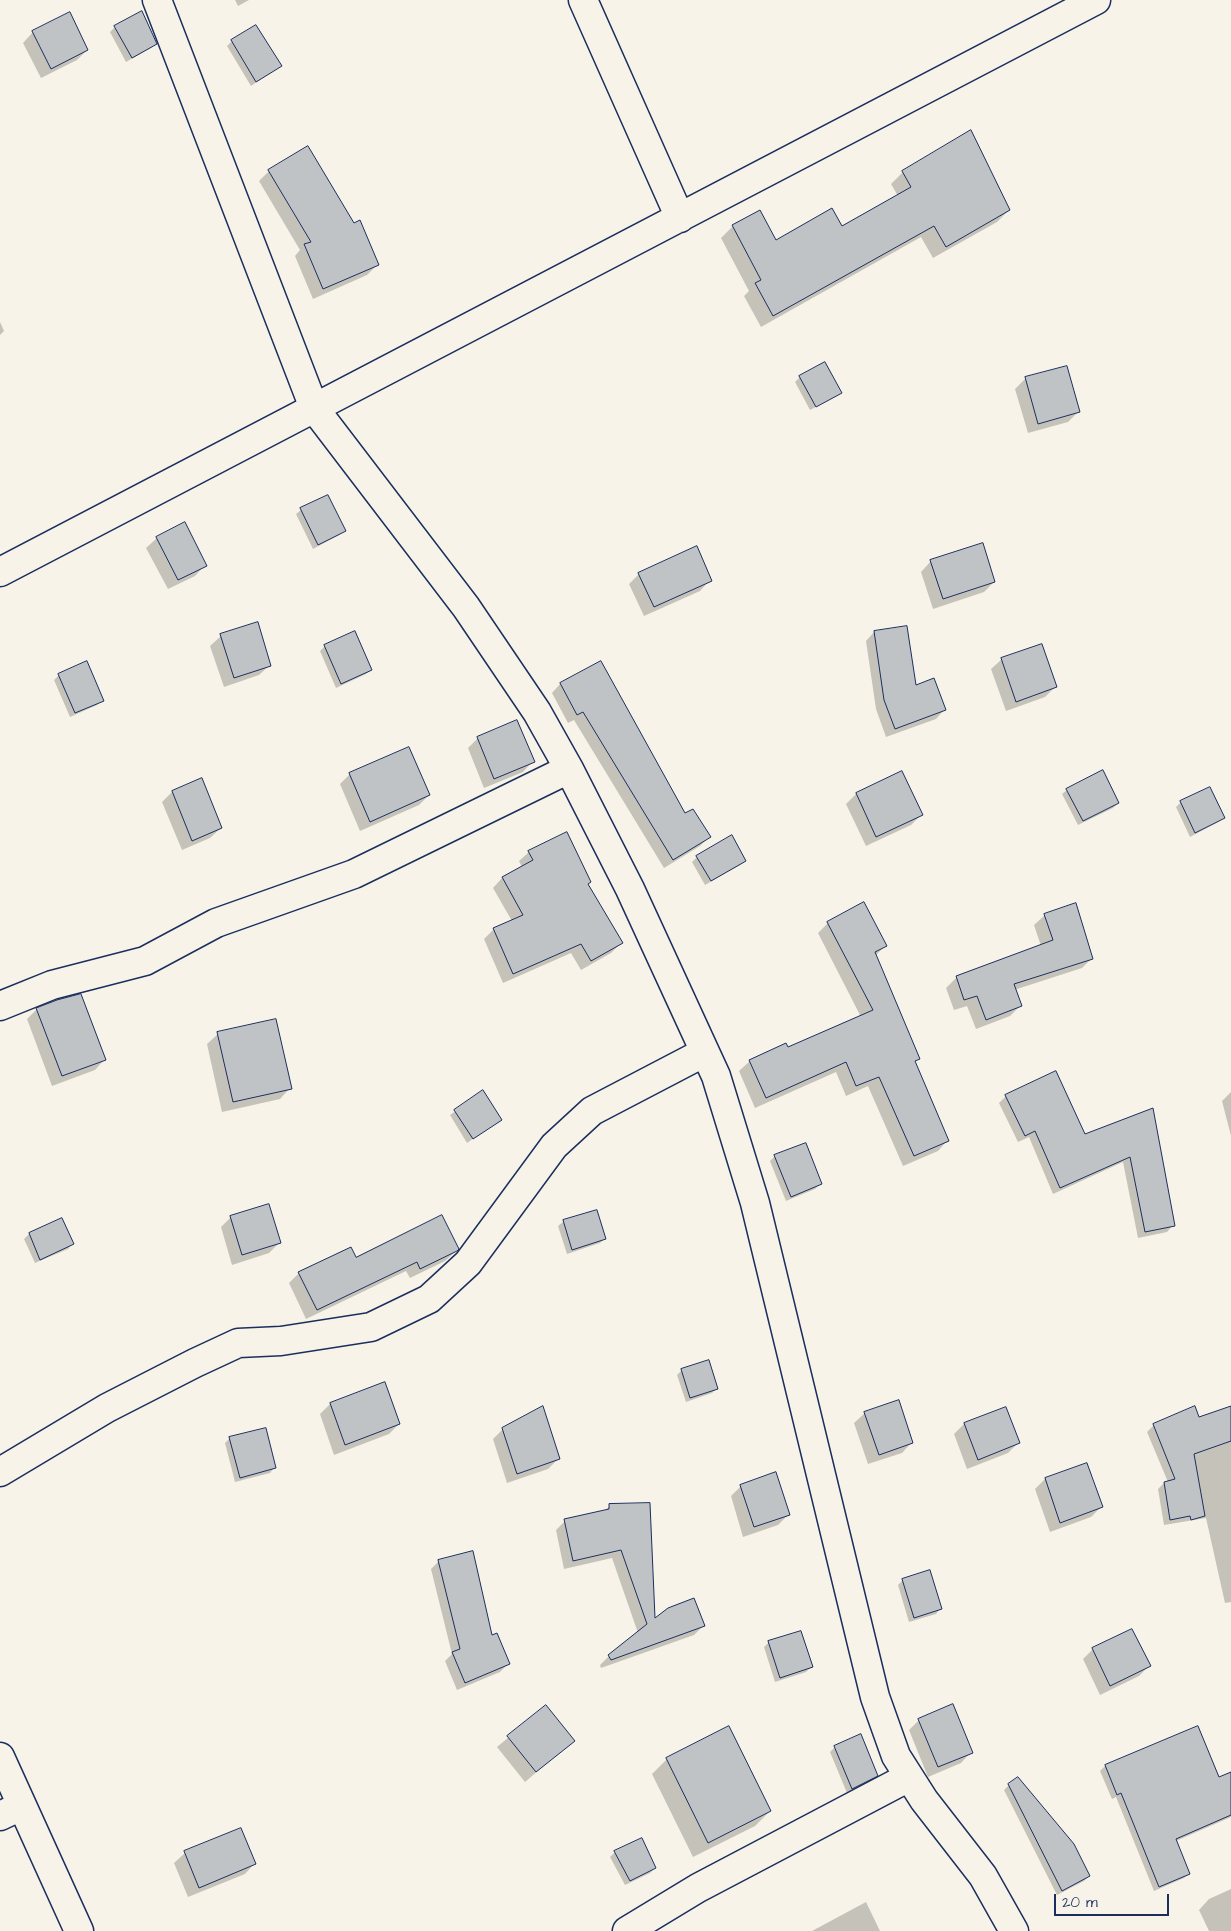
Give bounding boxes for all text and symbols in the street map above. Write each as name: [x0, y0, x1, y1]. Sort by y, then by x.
scale bar: [1056, 1884, 1171, 1916]
text: 20 m: [1062, 1892, 1098, 1913]

